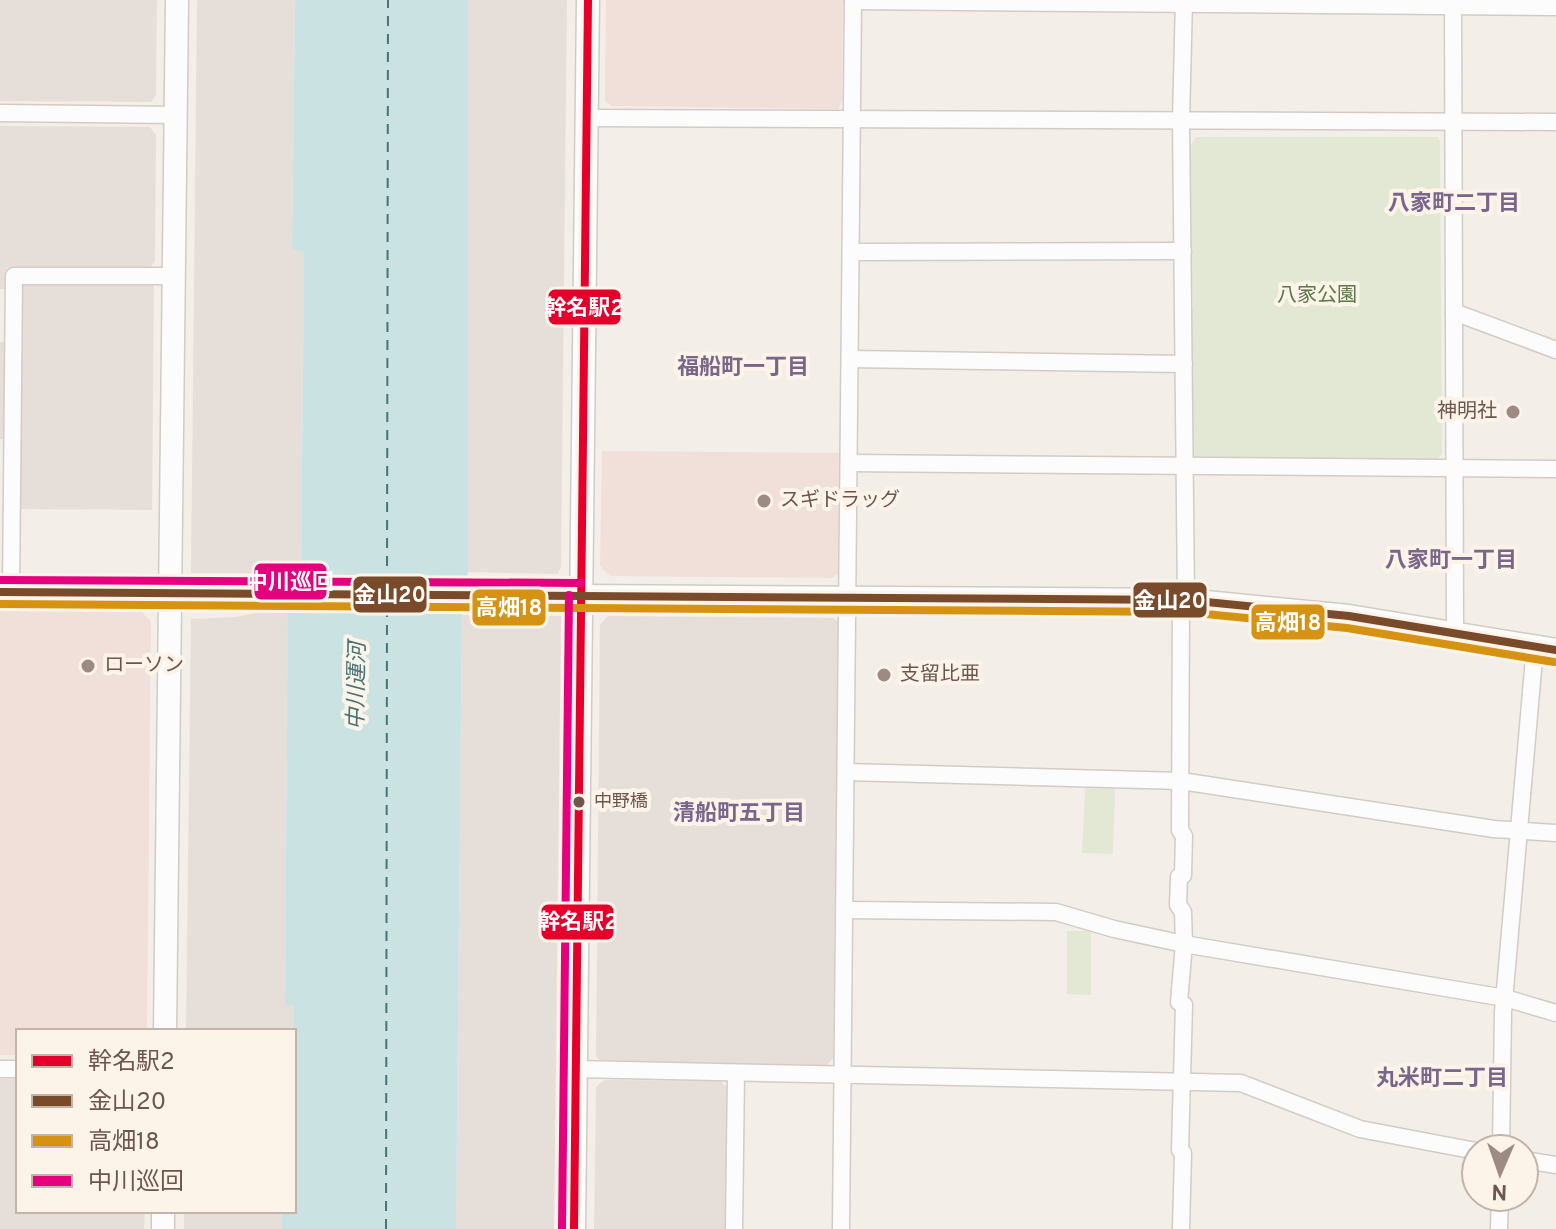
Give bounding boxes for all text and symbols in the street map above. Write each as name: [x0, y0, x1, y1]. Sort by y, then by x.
district label: 八家町二丁目: [1388, 191, 1520, 218]
park label: 八家公園: [1277, 283, 1357, 309]
line badge: 幹名駅2: [547, 288, 622, 326]
text: 幹名駅2: [544, 296, 624, 323]
district label: 福船町一丁目: [677, 355, 809, 382]
place label: 神明社: [1437, 399, 1497, 425]
marker: 神明社: [1504, 403, 1522, 421]
place label: スギドラッグ: [780, 488, 900, 514]
marker: スギドラッグ: [755, 492, 773, 510]
district label: 八家町一丁目: [1385, 548, 1517, 575]
line badge: 中川巡回: [253, 562, 328, 601]
text: 中川巡回: [246, 570, 334, 597]
line badge: 金山20: [352, 575, 428, 614]
line badge: 金山20: [1132, 581, 1208, 619]
text: 金山20: [354, 583, 426, 610]
line badge: 高畑18: [471, 588, 547, 627]
text: 金山20: [1134, 589, 1206, 616]
text: 高畑18: [476, 596, 542, 623]
line badge: 高畑18: [1250, 603, 1326, 641]
text: 高畑18: [1255, 611, 1321, 638]
water label: 中川運河: [344, 638, 372, 730]
place label: ローソン: [104, 653, 184, 679]
marker: ローソン: [79, 657, 97, 675]
place label: 支留比亜: [900, 662, 980, 688]
marker: 支留比亜: [875, 666, 893, 684]
place label: 中野橋: [594, 791, 648, 814]
marker: 中野橋: [571, 794, 587, 810]
district label: 清船町五丁目: [673, 801, 805, 828]
line badge: 幹名駅2: [540, 903, 615, 941]
text: 幹名駅2: [538, 910, 618, 937]
legend: [16, 1029, 296, 1213]
text: 幹名駅2: [88, 1048, 175, 1078]
district label: 丸米町二丁目: [1376, 1066, 1508, 1093]
text: 金山20: [88, 1088, 166, 1118]
text: 高畑18: [88, 1128, 160, 1158]
north arrow: [1460, 1133, 1540, 1213]
text: 中川巡回: [88, 1168, 184, 1198]
text: N: [1491, 1177, 1508, 1204]

